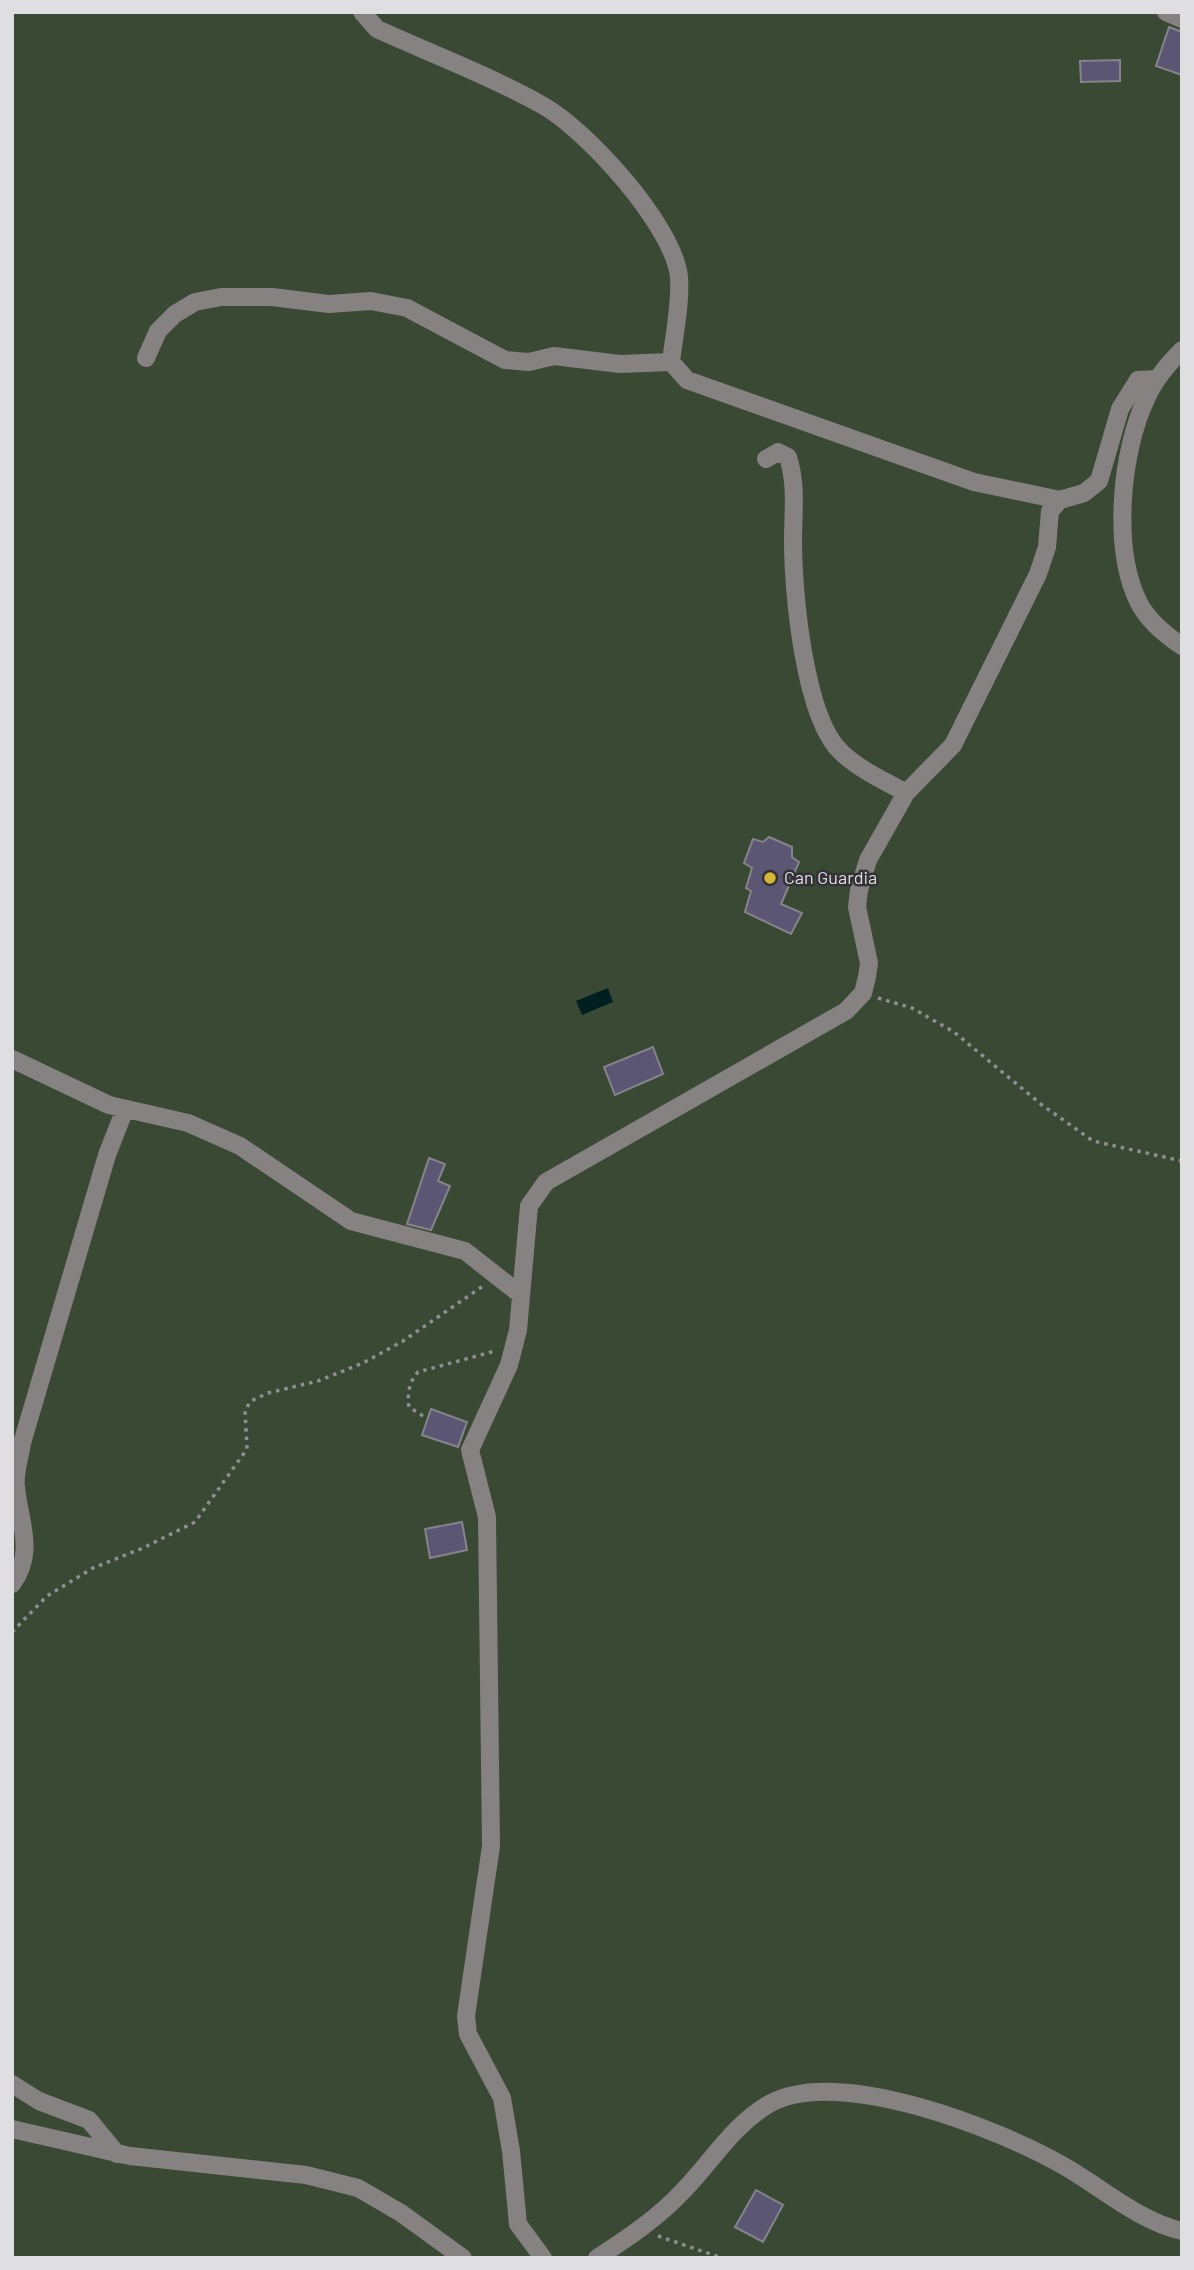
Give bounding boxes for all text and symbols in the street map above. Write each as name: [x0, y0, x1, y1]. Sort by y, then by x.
place label: Can Guardia: [784, 866, 877, 888]
marker: Can Guardia: [762, 870, 778, 886]

